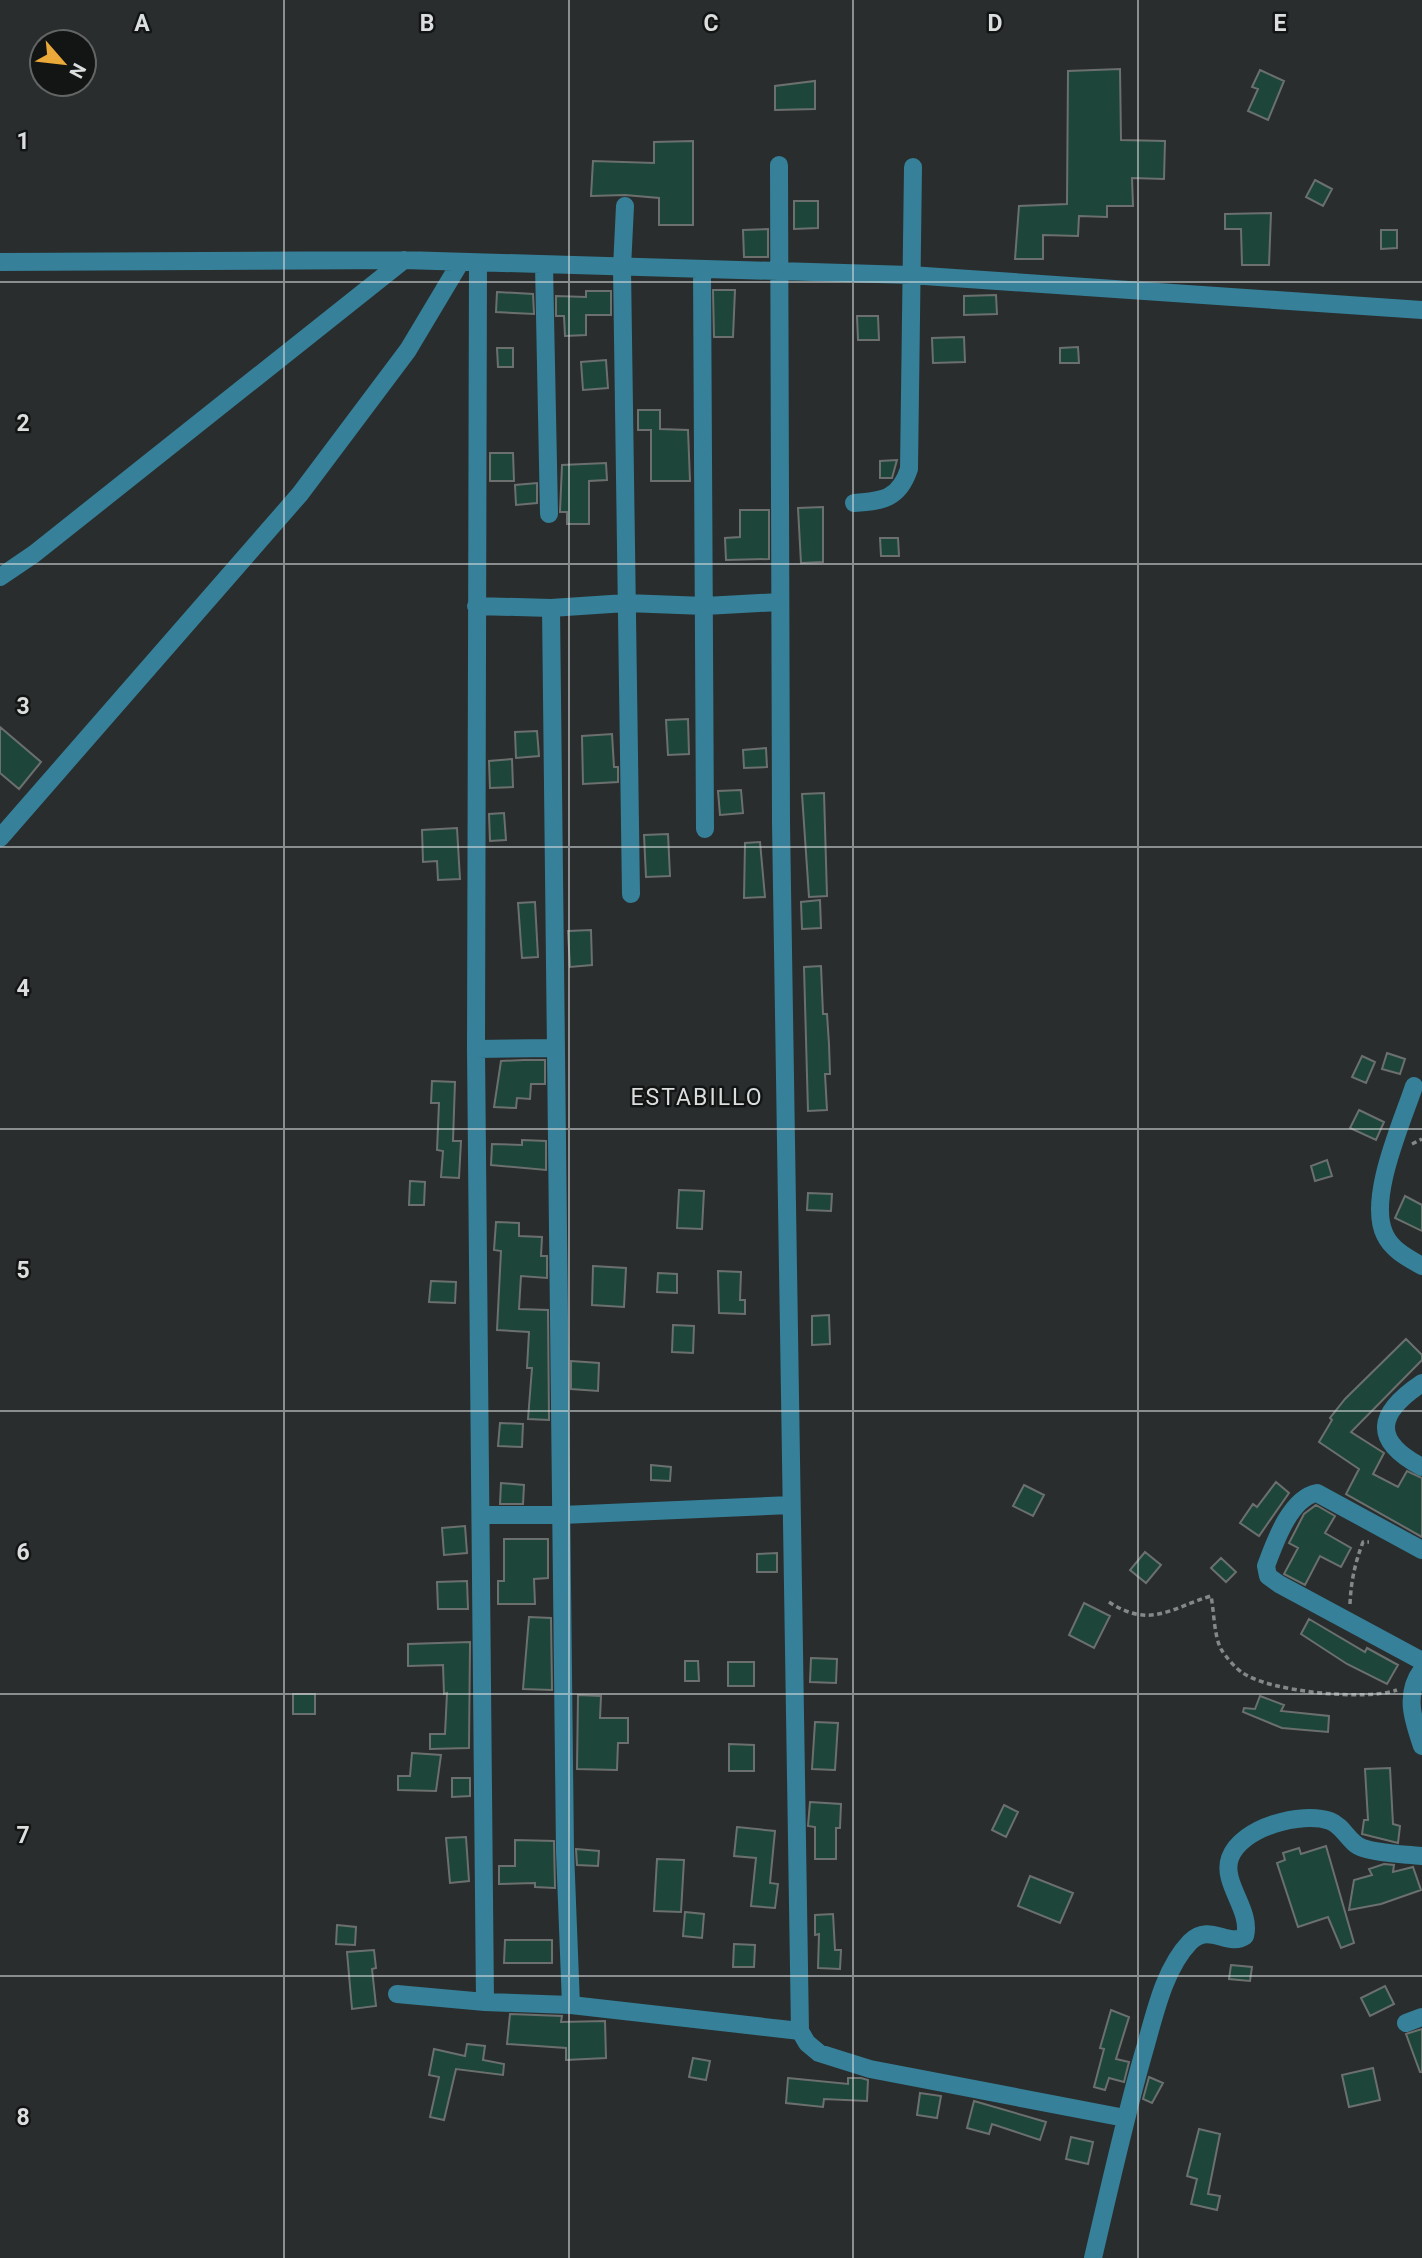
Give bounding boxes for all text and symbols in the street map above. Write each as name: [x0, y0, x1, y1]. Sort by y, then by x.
text: A: [134, 10, 150, 37]
text: B: [420, 10, 434, 37]
text: C: [703, 10, 719, 37]
text: D: [988, 10, 1002, 37]
text: E: [1274, 10, 1287, 37]
north arrow: [28, 28, 98, 98]
text: N: [64, 59, 91, 82]
text: 1: [16, 128, 30, 155]
text: 2: [16, 410, 30, 437]
text: 3: [16, 693, 30, 720]
text: 4: [16, 975, 30, 1002]
district label: ESTABILLO: [630, 1084, 764, 1111]
text: 5: [16, 1257, 30, 1284]
text: 6: [16, 1539, 30, 1566]
text: 7: [16, 1822, 30, 1849]
text: 8: [16, 2104, 30, 2131]

